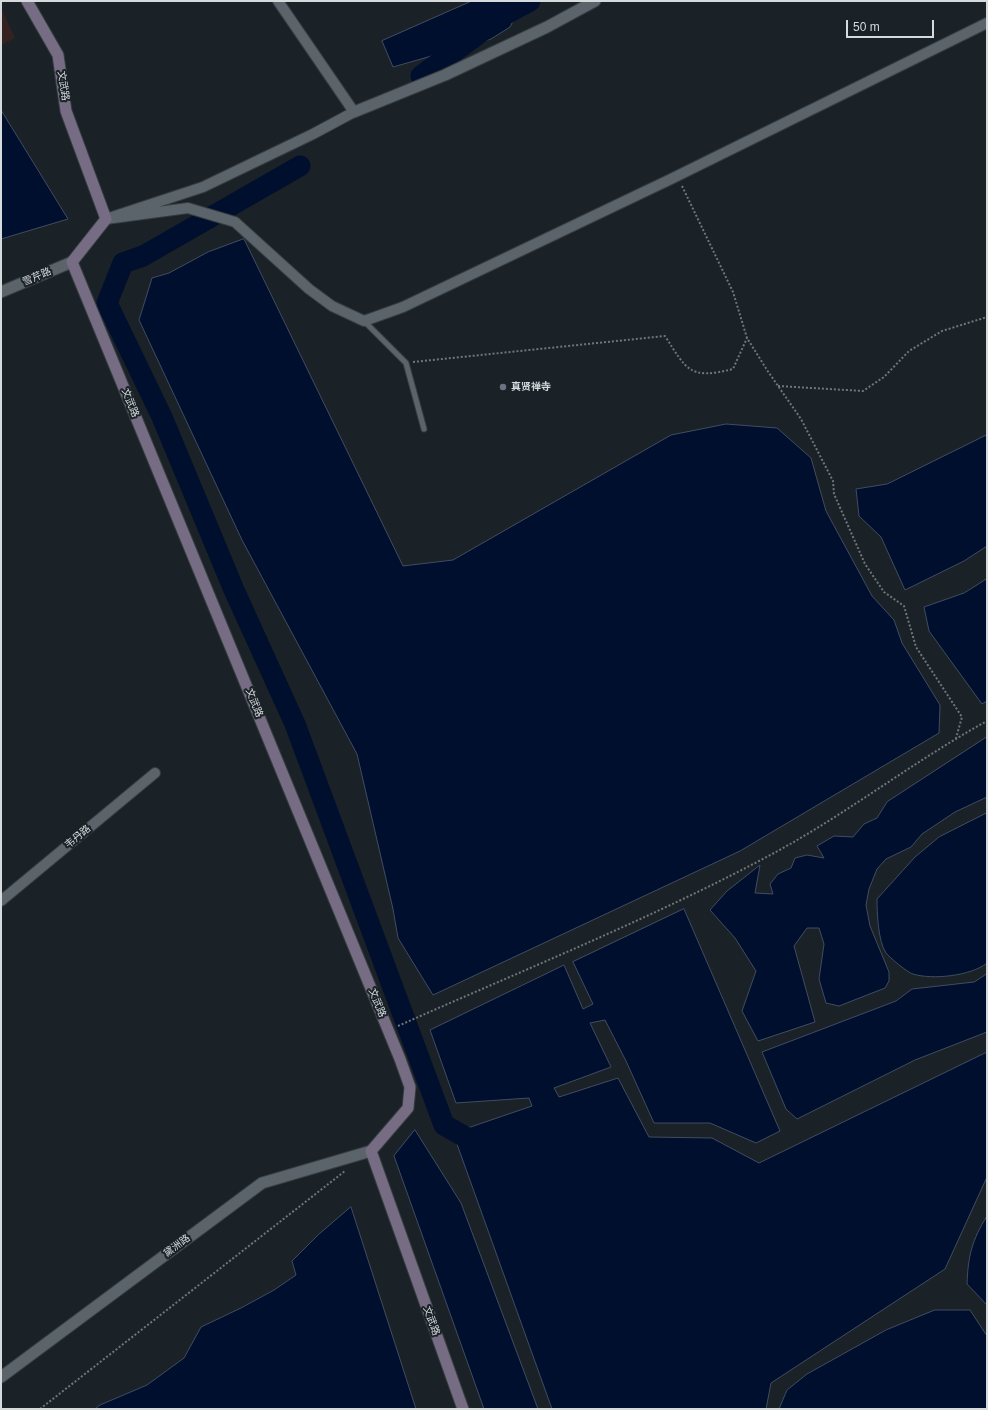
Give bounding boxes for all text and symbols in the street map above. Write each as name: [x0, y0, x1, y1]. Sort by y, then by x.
scale bar: [848, 12, 936, 38]
text: 50 m: [853, 20, 880, 34]
street label: 文武路: [55, 70, 71, 102]
street label: 雪芹路: [21, 266, 53, 288]
place label: 真贤禅寺: [511, 381, 551, 393]
marker: 真贤禅寺: [498, 382, 508, 392]
street label: 文武路: [119, 387, 141, 419]
street label: 文武路: [243, 687, 265, 719]
street label: 韦丹路: [63, 823, 93, 851]
street label: 文武路: [366, 987, 388, 1019]
street label: 黛洲路: [161, 1232, 193, 1260]
street label: 文武路: [420, 1305, 442, 1337]

